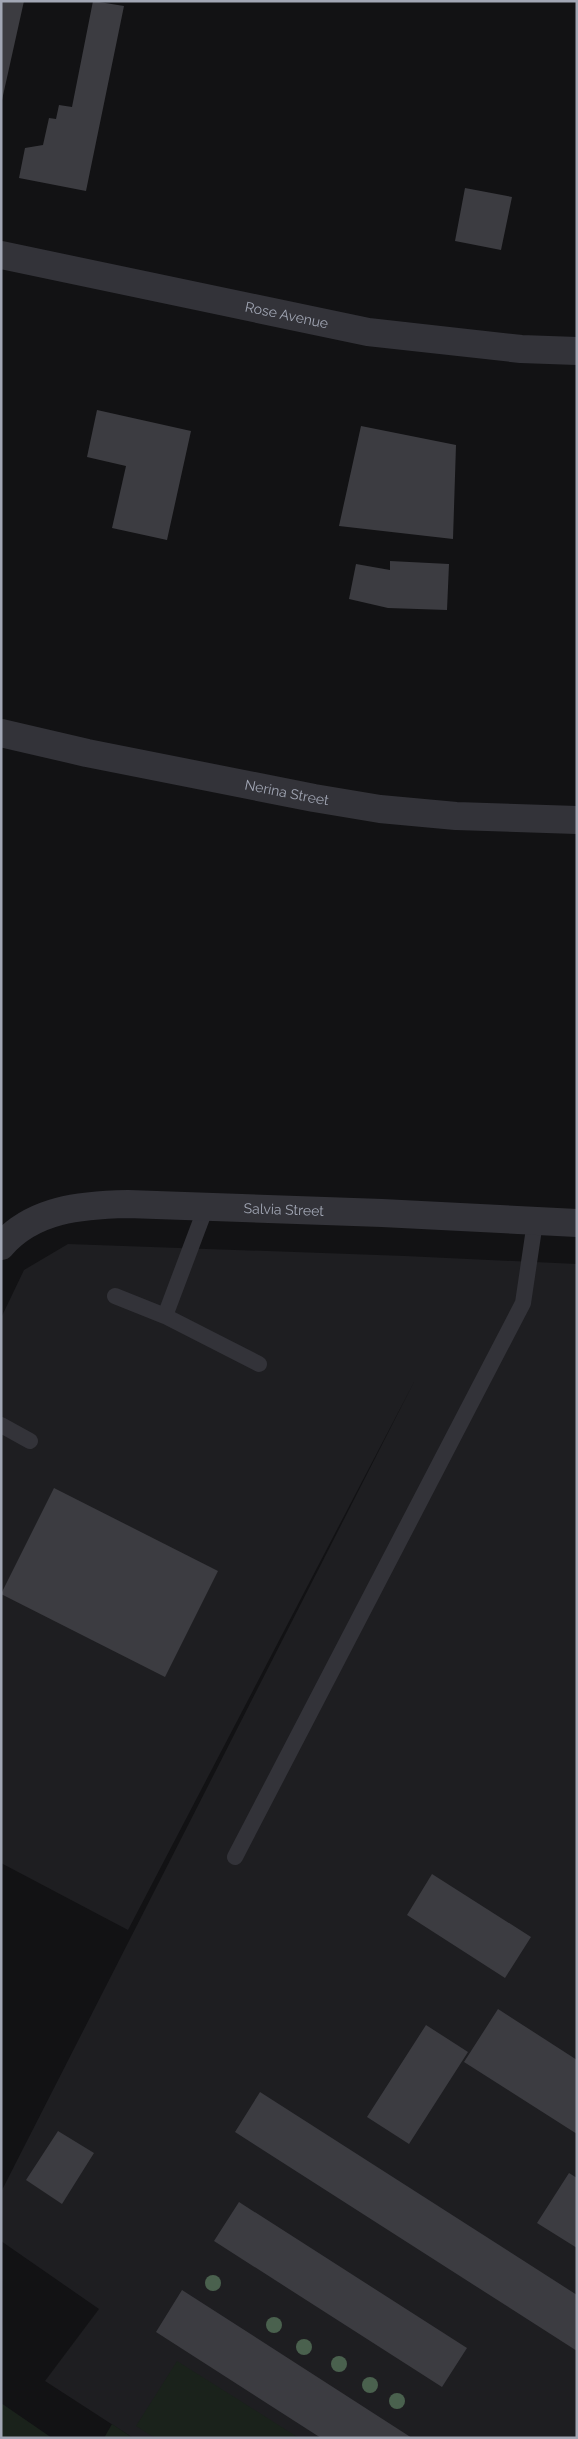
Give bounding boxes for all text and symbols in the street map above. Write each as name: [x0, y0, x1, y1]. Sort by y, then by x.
street label: Rose Avenue: [244, 298, 330, 331]
street label: Nerina Street: [243, 776, 330, 808]
street label: Salvia Street: [243, 1200, 325, 1219]

